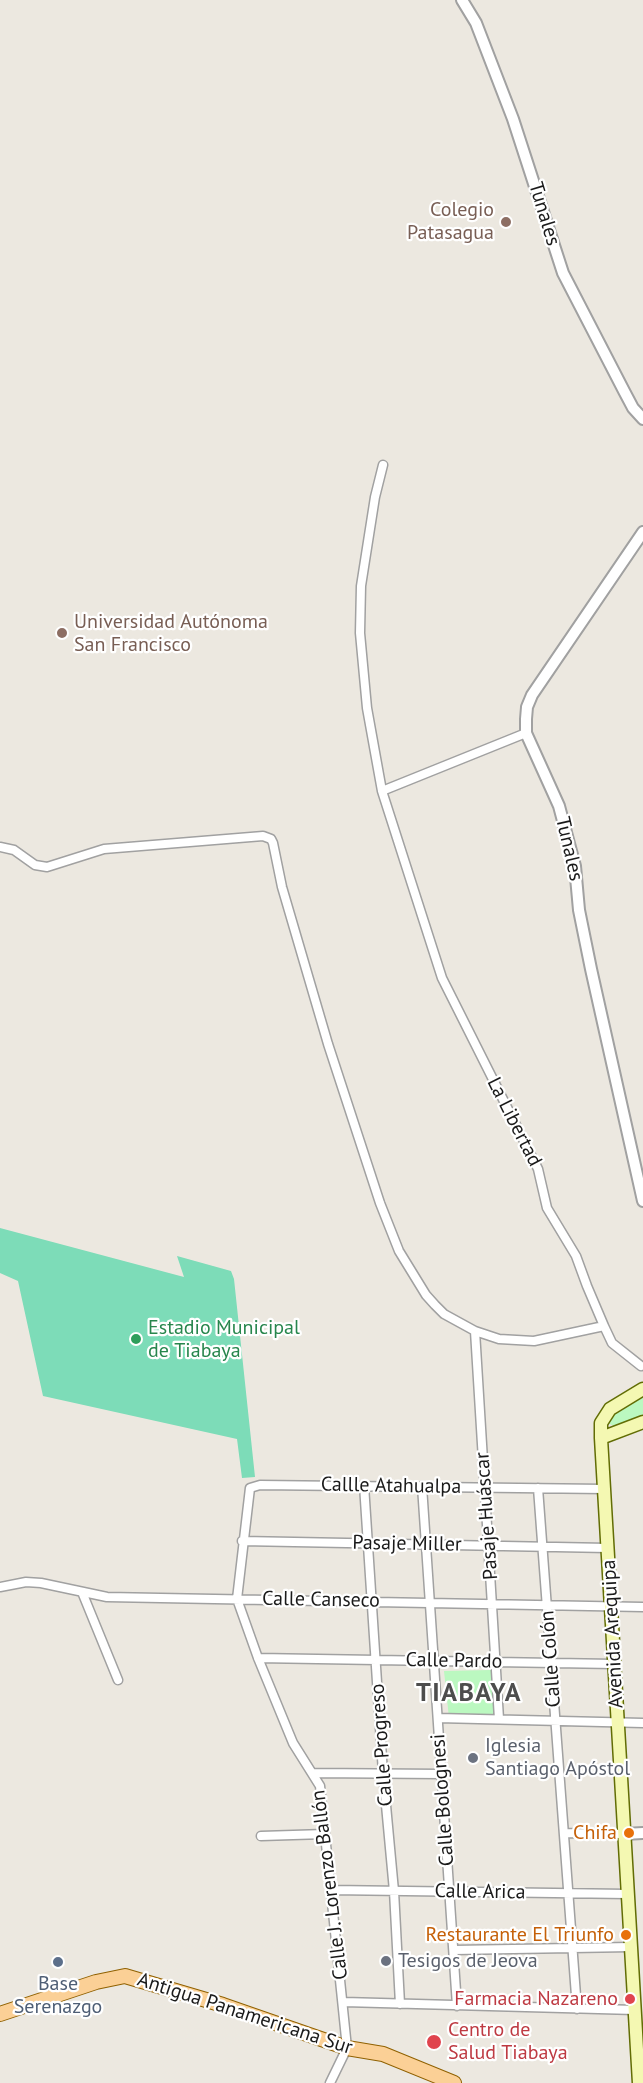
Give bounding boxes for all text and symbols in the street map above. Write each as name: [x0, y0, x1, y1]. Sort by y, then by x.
street label: Tunales: [523, 179, 565, 249]
place label: Colegio Patasagua: [407, 198, 494, 245]
marker: Colegio Patasagua: [499, 215, 513, 229]
place label: Universidad Autónoma San Francisco: [74, 610, 268, 657]
marker: Universidad Autónoma San Francisco: [55, 626, 69, 640]
street label: Tunales: [550, 815, 588, 883]
street label: La Libertad: [481, 1073, 547, 1171]
place label: Estadio Municipal de Tiabaya: [148, 1316, 300, 1363]
marker: Estadio Municipal de Tiabaya: [129, 1332, 143, 1346]
street label: Pasaje Huáscar: [471, 1451, 503, 1581]
street label: Callle Atahualpa: [321, 1473, 461, 1499]
street label: Pasaje Miller: [352, 1531, 462, 1557]
street label: Avenida Arequipa: [597, 1559, 629, 1709]
street label: Calle Canseco: [262, 1587, 380, 1613]
street label: Calle Colón: [536, 1610, 566, 1708]
street label: Calle Pardo: [405, 1648, 503, 1674]
district label: TIABAYA: [416, 1678, 522, 1710]
street label: Calle Progreso: [366, 1683, 398, 1807]
street label: Calle Bolognesi: [426, 1733, 460, 1867]
place label: Iglesia Santiago Apóstol: [485, 1734, 630, 1781]
marker: Iglesia Santiago Apóstol: [466, 1751, 480, 1765]
street label: Calle J. Lorenzo Ballón: [306, 1789, 354, 1981]
place label: Chifa: [573, 1821, 617, 1845]
marker: Chifa: [622, 1826, 636, 1840]
street label: Calle Arica: [434, 1879, 526, 1905]
place label: Restaurante El Triunfo: [426, 1923, 614, 1947]
marker: Restaurante El Triunfo: [619, 1928, 633, 1942]
place label: Tesigos de Jeova: [398, 1949, 538, 1973]
marker: Tesigos de Jeova: [379, 1954, 393, 1968]
marker: Base Serenazgo: [51, 1955, 65, 1969]
street label: Antigua Panamericana Sur: [134, 1968, 356, 2060]
place label: Base Serenazgo: [14, 1972, 102, 2019]
place label: Farmacia Nazareno: [454, 1987, 618, 2011]
marker: Farmacia Nazareno: [623, 1992, 637, 2006]
place label: Centro de Salud Tiabaya: [448, 2018, 568, 2065]
marker: Centro de Salud Tiabaya: [425, 2033, 443, 2051]

